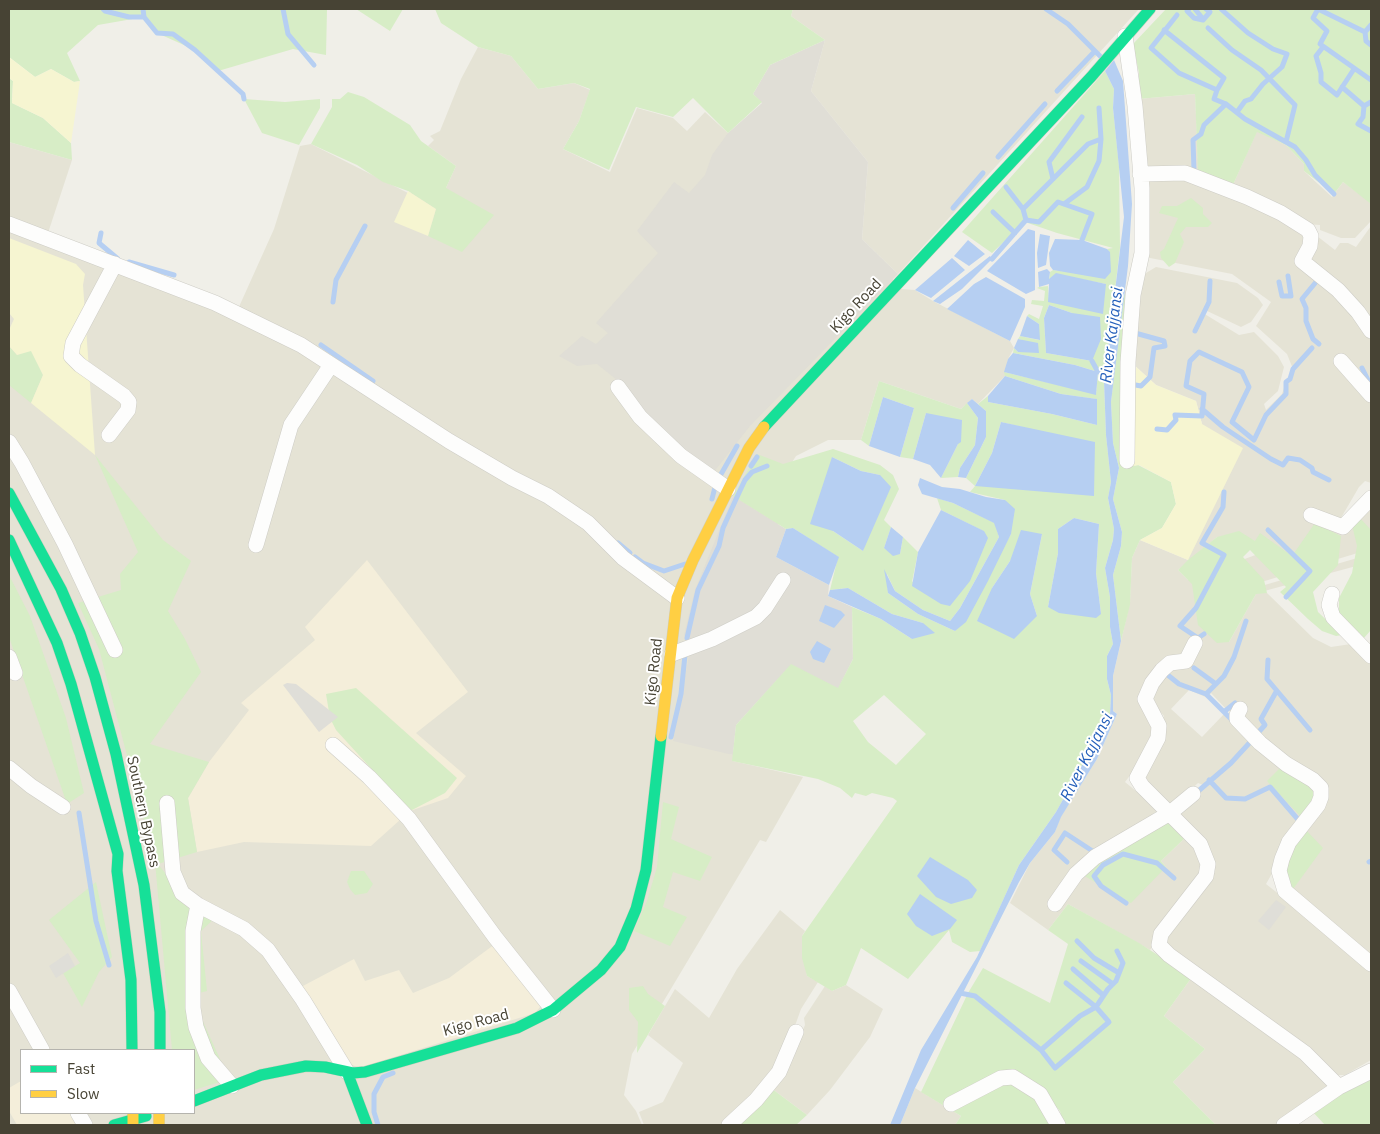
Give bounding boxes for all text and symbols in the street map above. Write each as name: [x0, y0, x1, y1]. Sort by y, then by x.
street label: Kigo Road: [826, 275, 886, 337]
water label: River Kajjansi: [1097, 286, 1127, 384]
street label: Kigo Road: [642, 637, 666, 707]
water label: River Kajjansi: [1057, 710, 1117, 804]
street label: Southern Bypass: [122, 755, 164, 869]
street label: Kigo Road: [441, 1006, 511, 1040]
legend: [20, 1049, 195, 1114]
text: Fast: [67, 1059, 95, 1078]
text: Slow: [67, 1084, 100, 1103]

